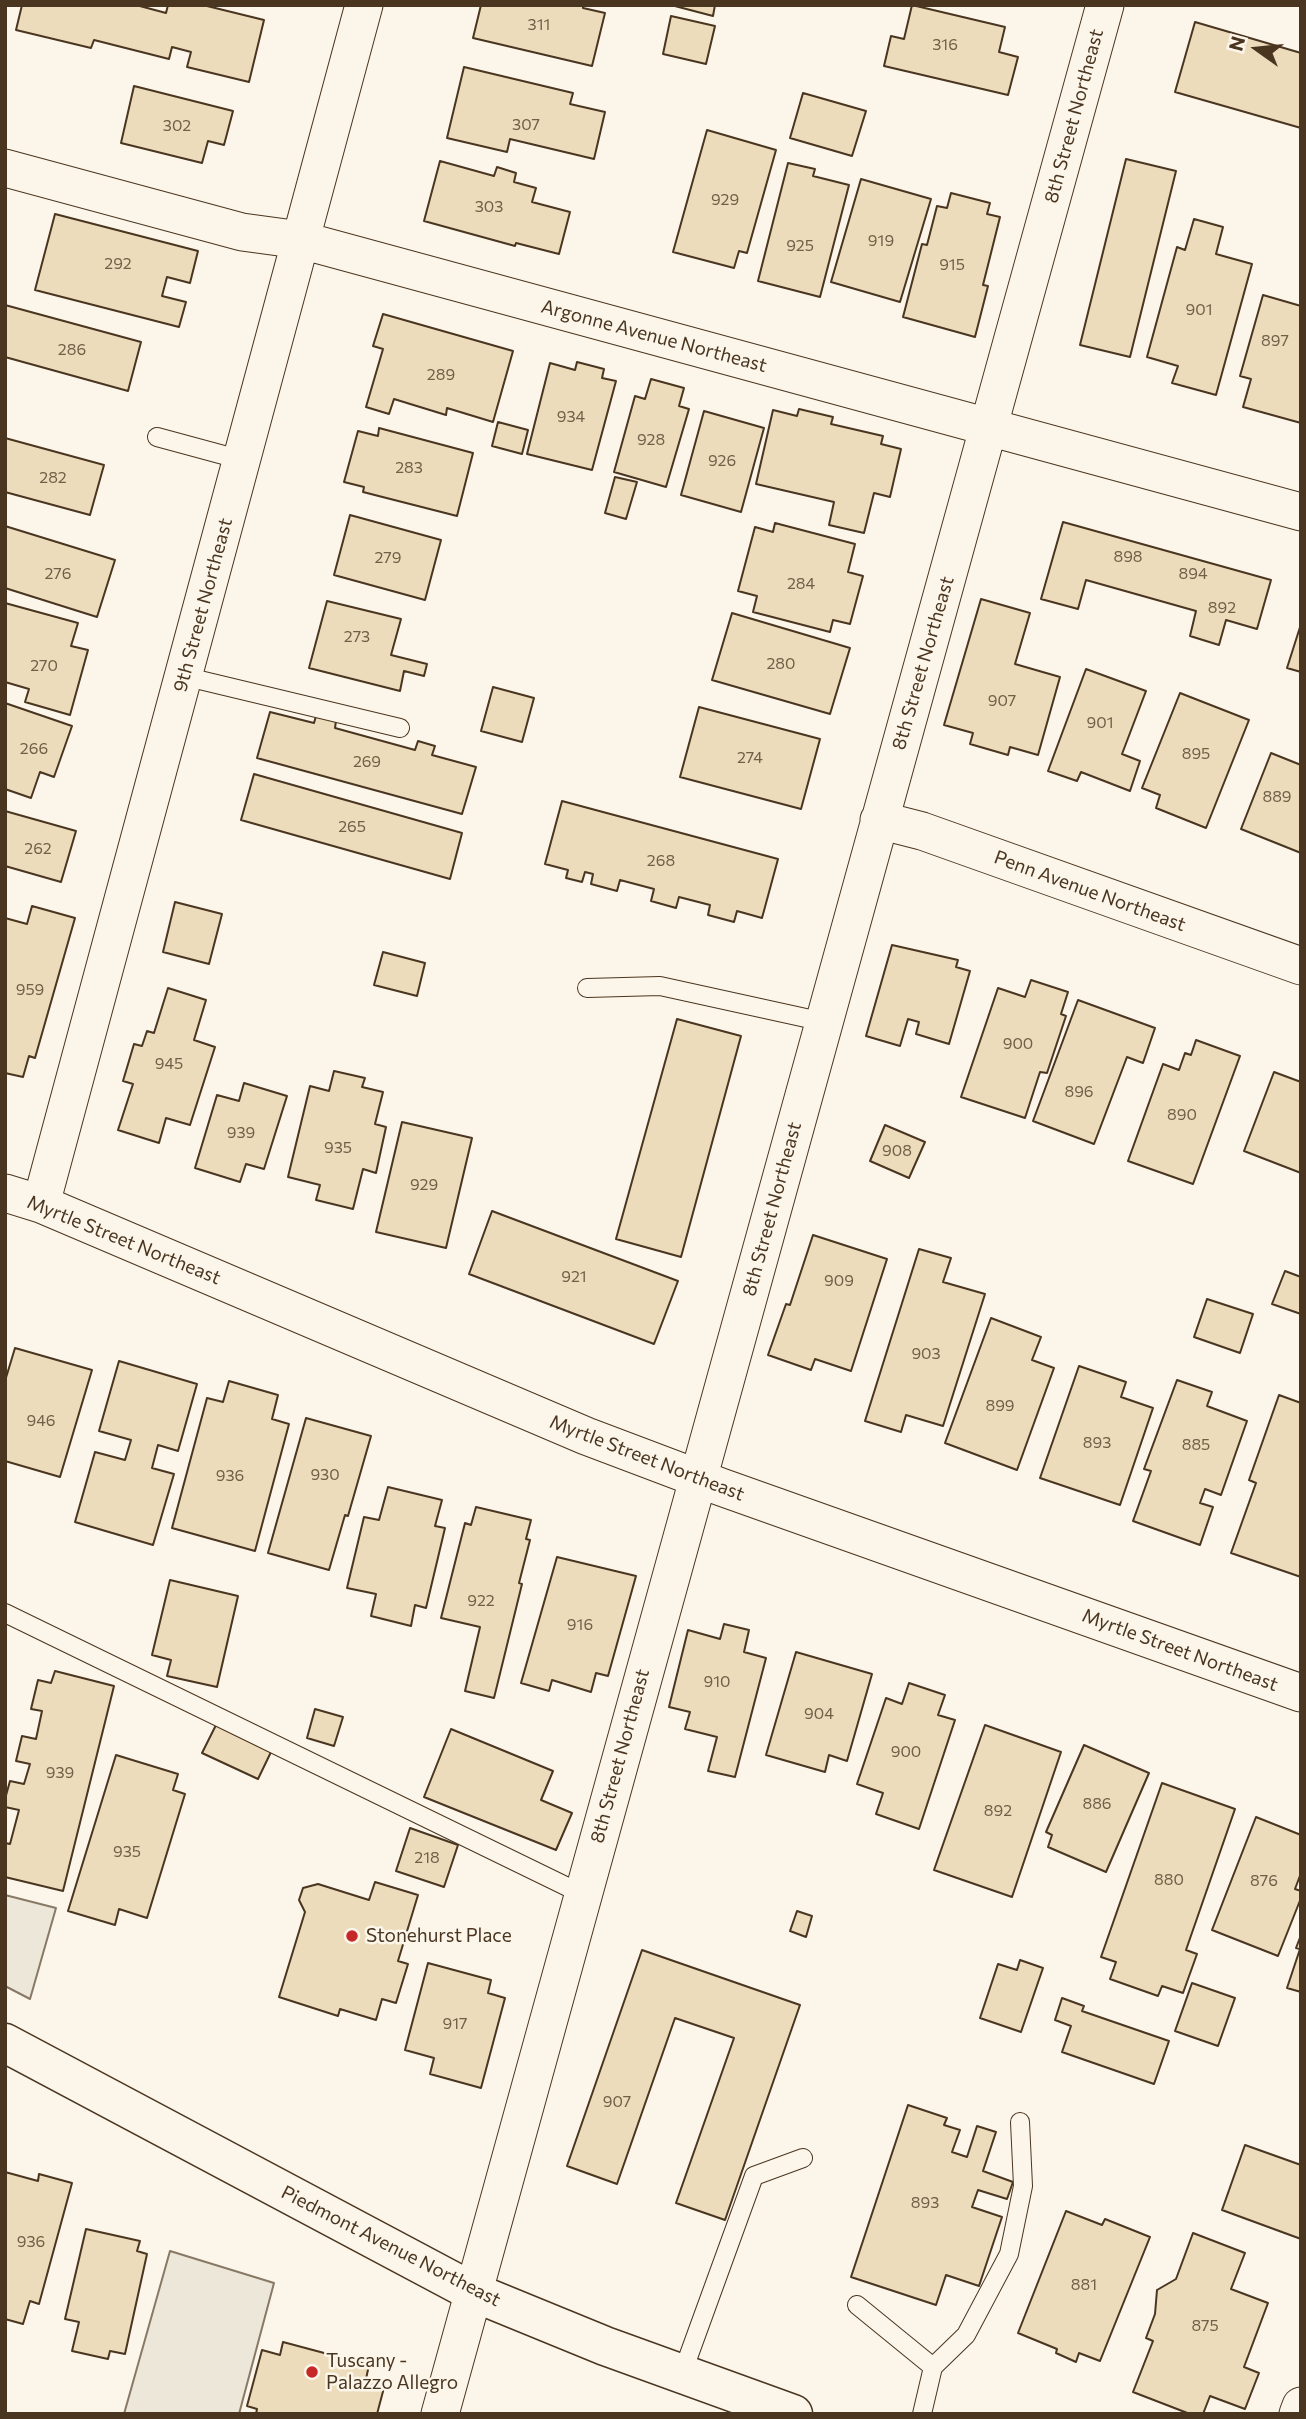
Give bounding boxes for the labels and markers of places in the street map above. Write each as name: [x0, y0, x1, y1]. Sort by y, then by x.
place label: Stonehurst Place: [366, 1925, 512, 1947]
marker: Stonehurst Place: [344, 1928, 360, 1944]
place label: Tuscany - Palazzo Allegro: [326, 2350, 458, 2394]
marker: Tuscany - Palazzo Allegro: [304, 2364, 320, 2380]

